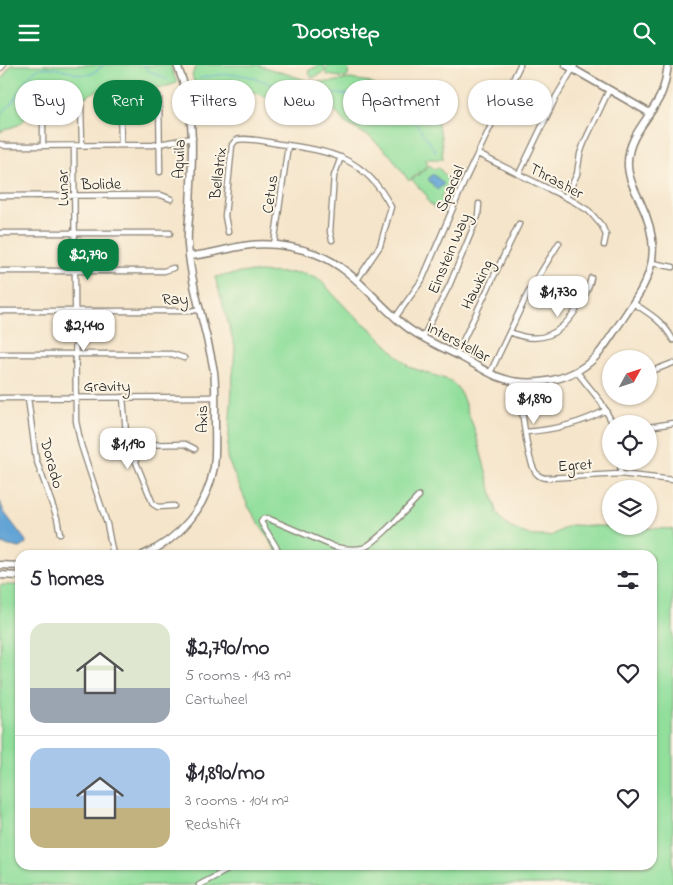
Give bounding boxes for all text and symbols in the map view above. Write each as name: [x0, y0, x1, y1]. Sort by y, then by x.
text: Doorstep: [293, 17, 380, 49]
icon: menu: [15, 19, 43, 47]
icon: search: [630, 19, 658, 47]
chip: Buy: [15, 80, 83, 125]
chip: Rent: [93, 80, 162, 125]
chip: Filters: [172, 80, 255, 125]
chip: New: [265, 80, 333, 125]
chip: Apartment: [343, 80, 458, 125]
chip: House: [468, 80, 552, 125]
street label: Aquila: [167, 139, 193, 179]
street label: Bellatrix: [204, 146, 234, 202]
street label: Thrasher: [525, 157, 587, 206]
street label: Spacial: [430, 161, 472, 216]
street label: Lunar: [52, 169, 76, 206]
street label: Bolide: [80, 173, 122, 197]
street label: Cetus: [256, 174, 286, 215]
street label: Einstein Way: [422, 209, 478, 298]
pin: $2,790: [47, 239, 129, 281]
text: $2,790: [69, 243, 107, 267]
street label: Hawking: [455, 256, 500, 314]
pin: $1,730: [517, 275, 599, 318]
text: $1,730: [539, 280, 577, 304]
street label: Ray: [162, 288, 189, 312]
pin: $2,440: [43, 309, 125, 352]
text: $2,440: [64, 314, 104, 338]
street label: Interstellar: [422, 316, 494, 370]
north arrow: [602, 350, 658, 405]
map controls: [602, 350, 657, 535]
street label: Gravity: [84, 375, 131, 399]
pin: $1,890: [493, 383, 575, 425]
text: $1,890: [516, 387, 552, 411]
street label: Axis: [191, 405, 215, 433]
button: locate: [602, 415, 657, 470]
pin: $1,190: [87, 427, 169, 470]
text: $1,190: [111, 432, 145, 456]
street label: Dorado: [33, 435, 69, 491]
street label: Egret: [557, 453, 594, 479]
button: layers: [602, 480, 657, 535]
text: 5 homes: [30, 565, 105, 595]
icon: filters: [614, 566, 642, 594]
text: $2,790/mo: [185, 634, 270, 664]
icon: home: [70, 643, 130, 703]
icon: heart: [614, 659, 642, 687]
text: 5 rooms · 143 m²: [185, 664, 291, 688]
text: Cartwheel: [185, 688, 248, 712]
text: $1,890/mo: [185, 759, 265, 789]
icon: home: [70, 768, 130, 828]
icon: heart: [614, 784, 642, 812]
text: 3 rooms · 104 m²: [185, 789, 289, 813]
text: Redshift: [185, 813, 241, 837]

